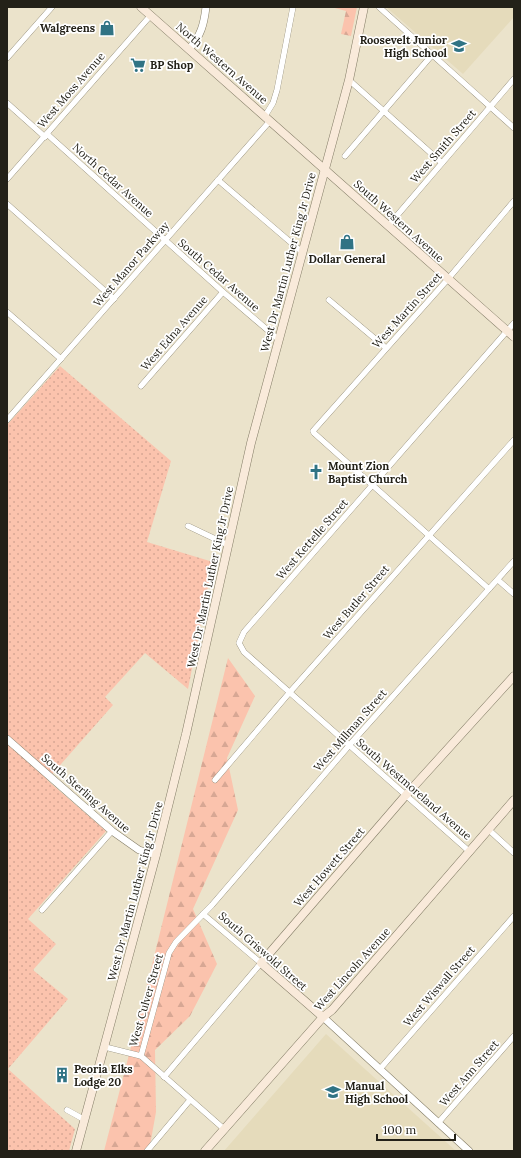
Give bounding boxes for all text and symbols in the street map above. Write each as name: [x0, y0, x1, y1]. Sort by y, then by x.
shop icon: Walgreens: [98, 19, 116, 37]
street label: North Western Avenue: [173, 19, 271, 107]
place label: Walgreens: [40, 21, 95, 35]
place label: Roosevelt Junior High School: [360, 33, 448, 60]
school or university icon: Roosevelt Junior High School: [450, 37, 468, 55]
street label: West Moss Avenue: [34, 49, 108, 131]
supermarket icon: BP Shop: [129, 56, 147, 74]
place label: BP Shop: [150, 58, 194, 72]
street label: West Smith Street: [407, 106, 479, 186]
street label: North Cedar Avenue: [70, 140, 156, 220]
street label: West Dr Martin Luther King Jr Drive: [257, 171, 319, 353]
street label: South Western Avenue: [351, 177, 447, 265]
street label: West Manor Parkway: [90, 218, 172, 309]
shop icon: Dollar General: [338, 233, 356, 251]
street label: South Cedar Avenue: [175, 236, 263, 314]
place label: Dollar General: [309, 252, 386, 266]
street label: West Martin Street: [369, 269, 445, 351]
street label: West Edna Avenue: [138, 293, 210, 373]
place label: Mount Zion Baptist Church: [328, 459, 408, 486]
church icon: Mount Zion Baptist Church: [307, 463, 325, 481]
street label: West Dr Martin Luther King Jr Drive: [184, 485, 236, 669]
street label: West Kettelle Street: [273, 495, 351, 582]
street label: West Butler Street: [320, 561, 393, 642]
street label: West Millman Street: [311, 686, 390, 774]
street label: South Westmoreland Avenue: [354, 735, 474, 843]
street label: South Sterling Avenue: [39, 751, 133, 835]
street label: West Dr Martin Luther King Jr Drive: [104, 800, 166, 982]
street label: West Howett Street: [291, 824, 368, 910]
street label: South Griswold Street: [216, 909, 311, 994]
street label: West Lincoln Avenue: [311, 925, 393, 1013]
street label: West Wiswall Street: [400, 942, 478, 1029]
street label: West Culver Street: [126, 951, 166, 1048]
street label: West Ann Street: [436, 1037, 502, 1109]
place label: Peoria Elks Lodge 20: [74, 1062, 133, 1089]
building icon: Peoria Elks Lodge 20: [53, 1066, 71, 1084]
place label: Manual High School: [345, 1079, 409, 1106]
school or university icon: Manual High School: [324, 1083, 342, 1101]
scale bar: [377, 1116, 455, 1142]
text: 100 m: [383, 1122, 416, 1137]

